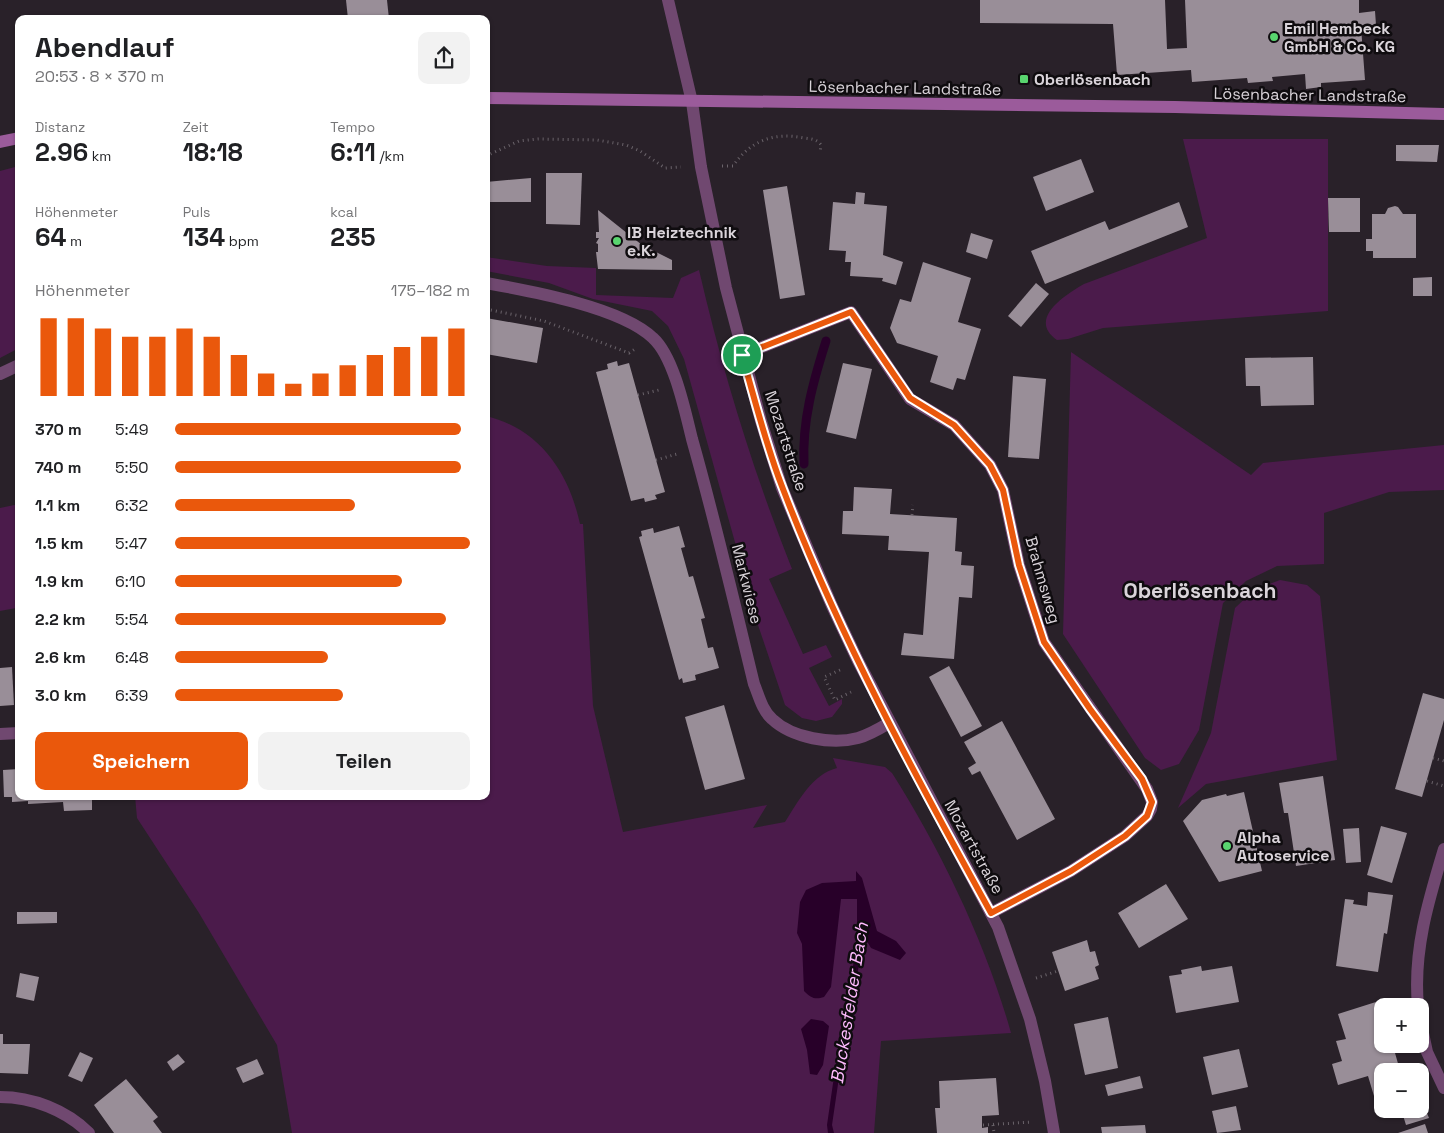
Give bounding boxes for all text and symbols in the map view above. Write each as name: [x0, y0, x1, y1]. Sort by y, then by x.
place label: Emil Hembeck GmbH & Co. KG: [1284, 18, 1395, 57]
text: Abendlauf: [35, 29, 175, 65]
marker: Emil Hembeck GmbH & Co. KG: [1268, 31, 1280, 43]
button: share: [418, 32, 470, 84]
text: 20:53 · 8 × 370 m: [35, 66, 164, 87]
place label: Oberlösenbach: [1034, 69, 1151, 90]
marker: Oberlösenbach: [1018, 73, 1030, 85]
street label: Lösenbacher Landstraße: [808, 76, 1002, 100]
street label: Lösenbacher Landstraße: [1213, 83, 1407, 107]
text: Distanz: [35, 118, 85, 136]
text: Zeit: [183, 118, 209, 136]
text: Tempo: [330, 118, 375, 136]
text: 2.96: [35, 136, 88, 168]
text: 18:18: [183, 136, 243, 168]
text: 6:11: [330, 136, 376, 168]
text: km: [88, 147, 111, 165]
text: /km: [376, 147, 404, 165]
text: Höhenmeter: [35, 203, 118, 221]
text: Puls: [183, 203, 210, 221]
text: kcal: [330, 203, 357, 221]
text: 64: [35, 221, 66, 253]
text: 134: [183, 221, 225, 253]
text: 235: [330, 221, 375, 253]
place label: IB Heiztechnik e.K.: [627, 222, 737, 261]
text: m: [66, 232, 82, 250]
text: bpm: [225, 232, 259, 250]
marker: IB Heiztechnik e.K.: [611, 235, 623, 247]
text: Höhenmeter: [35, 280, 130, 301]
text: 175–182 m: [391, 280, 470, 301]
pin: [721, 334, 763, 376]
icon: arrive: [728, 341, 756, 369]
street label: Mozartstraße: [760, 388, 812, 494]
text: 370 m: [35, 419, 82, 440]
text: 5:49: [115, 419, 148, 440]
text: 740 m: [35, 457, 81, 478]
text: 5:50: [115, 457, 148, 478]
text: 1.1 km: [35, 495, 80, 516]
text: 6:32: [115, 495, 148, 516]
text: 1.5 km: [35, 533, 83, 554]
text: 5:47: [115, 533, 147, 554]
street label: Brahmsweg: [1021, 534, 1065, 626]
street label: Markwiese: [727, 542, 767, 626]
text: 1.9 km: [35, 571, 84, 592]
text: 6:10: [115, 571, 146, 592]
district label: Oberlösenbach: [1123, 577, 1277, 604]
text: 2.2 km: [35, 609, 86, 630]
text: 5:54: [115, 609, 148, 630]
text: 2.6 km: [35, 647, 86, 668]
text: 6:48: [115, 647, 149, 668]
text: 3.0 km: [35, 685, 86, 706]
text: 6:39: [115, 685, 148, 706]
button: Speichern: [35, 732, 248, 790]
button: Teilen: [258, 732, 470, 790]
street label: Mozartstraße: [940, 796, 1008, 898]
place label: Alpha Autoservice: [1237, 827, 1329, 866]
marker: Alpha Autoservice: [1221, 840, 1233, 852]
water label: Buckesfelder Bach: [825, 920, 873, 1085]
map controls: [1374, 998, 1429, 1118]
button: +: [1374, 998, 1429, 1053]
button: −: [1374, 1063, 1429, 1118]

